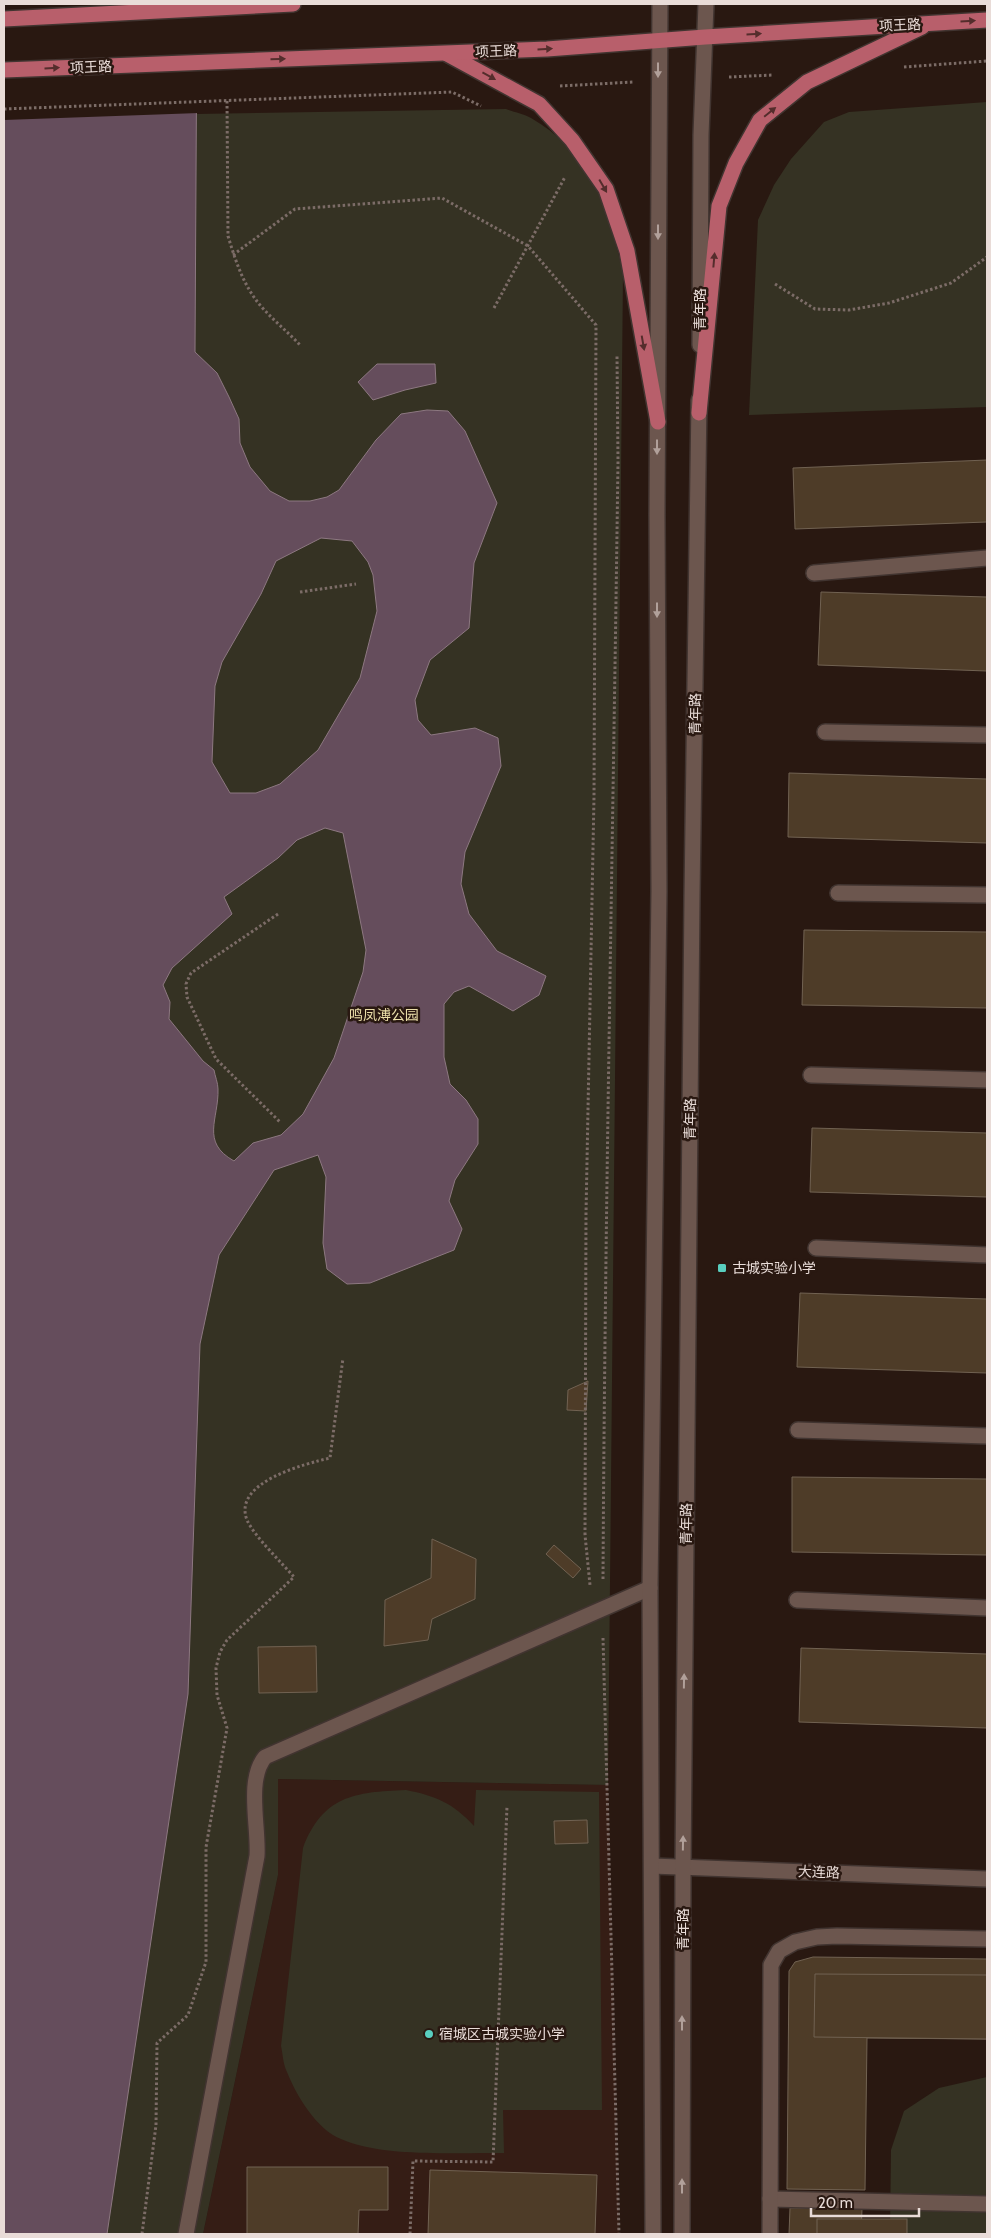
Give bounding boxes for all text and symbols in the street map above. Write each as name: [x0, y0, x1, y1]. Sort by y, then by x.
street label: 项王路: [879, 15, 921, 35]
one-way arrow: [961, 17, 977, 25]
one-way arrow: [746, 29, 762, 37]
street label: 项王路: [475, 41, 517, 61]
one-way arrow: [537, 45, 553, 53]
one-way arrow: [270, 54, 286, 62]
street label: 项王路: [70, 57, 112, 77]
one-way arrow: [654, 62, 662, 78]
one-way arrow: [45, 64, 61, 72]
one-way arrow: [481, 72, 496, 80]
one-way arrow: [763, 106, 776, 117]
one-way arrow: [599, 180, 608, 193]
one-way arrow: [654, 225, 662, 241]
one-way arrow: [710, 251, 718, 267]
street label: 青年路: [691, 288, 709, 330]
one-way arrow: [640, 335, 648, 351]
one-way arrow: [653, 440, 661, 456]
one-way arrow: [654, 602, 662, 618]
street label: 青年路: [686, 693, 704, 735]
park label: 鸣凤溥公园: [349, 1006, 419, 1024]
street label: 青年路: [681, 1098, 699, 1140]
place label: 古城实验小学: [732, 1259, 816, 1277]
marker: 古城实验小学: [716, 1262, 728, 1274]
street label: 青年路: [677, 1503, 695, 1545]
one-way arrow: [680, 1672, 688, 1688]
one-way arrow: [679, 1835, 687, 1851]
street label: 大连路: [798, 1862, 840, 1882]
street label: 青年路: [674, 1908, 692, 1950]
one-way arrow: [678, 2015, 686, 2031]
place label: 宿城区古城实验小学: [439, 2025, 565, 2043]
marker: 宿城区古城实验小学: [423, 2028, 435, 2040]
one-way arrow: [678, 2177, 686, 2193]
scale bar: [811, 2186, 918, 2218]
text: 20 m: [818, 2194, 853, 2212]

